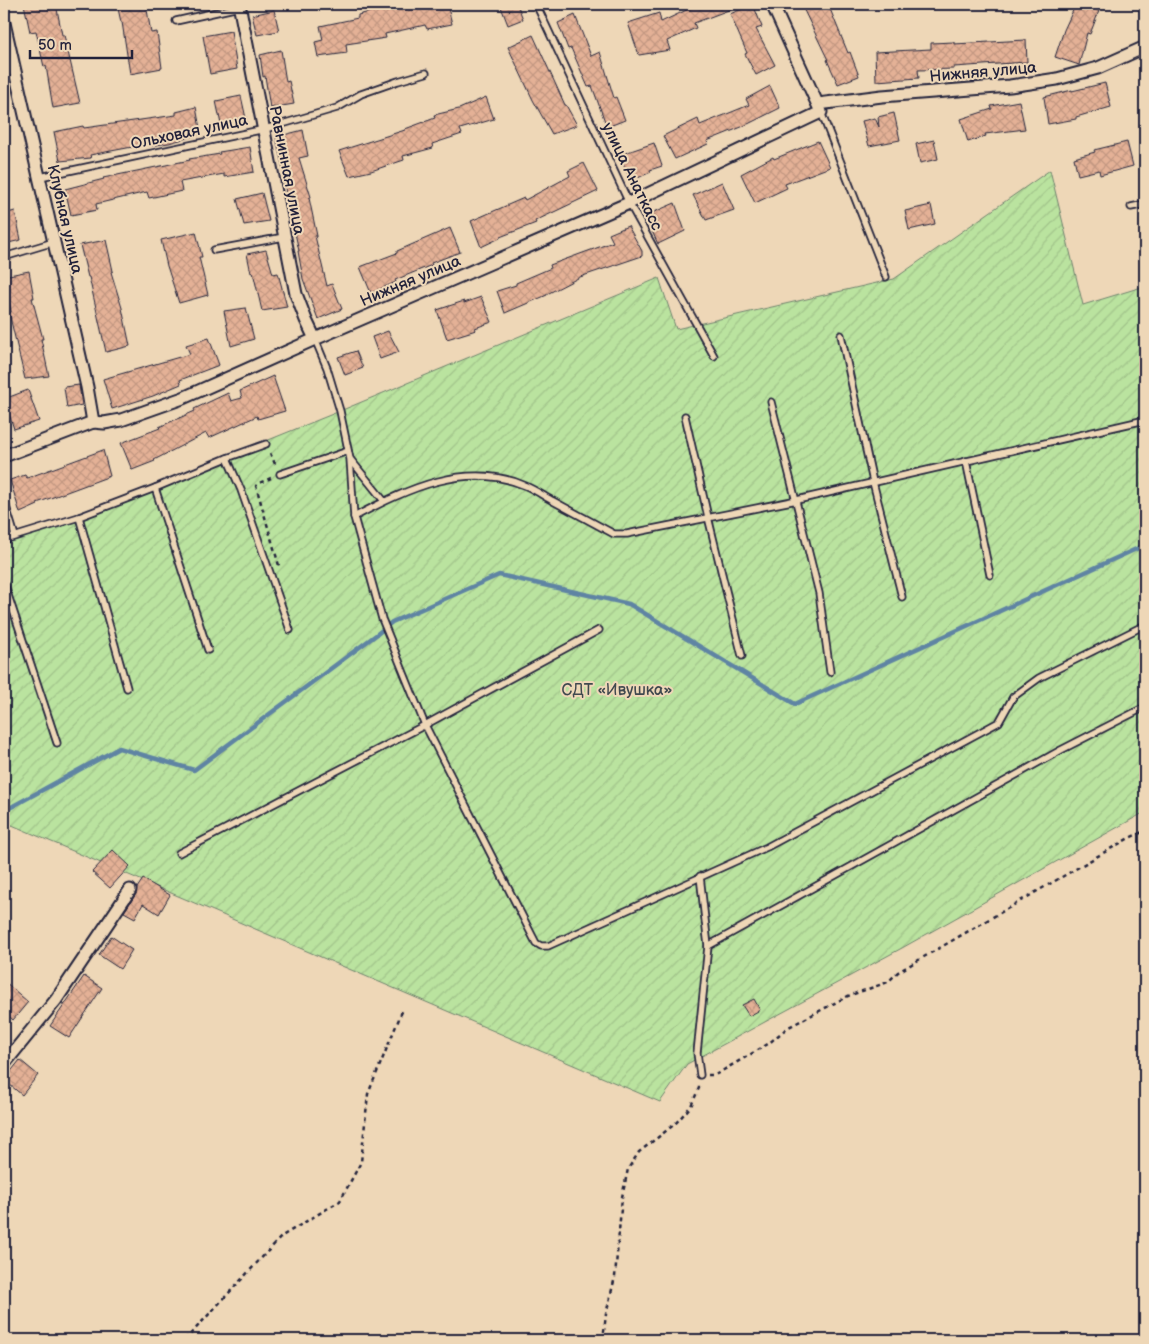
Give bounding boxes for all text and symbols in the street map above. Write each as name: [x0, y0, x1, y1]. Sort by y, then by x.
scale bar: [30, 28, 132, 60]
text: 50 m: [38, 36, 72, 55]
street label: Нижняя улица: [929, 58, 1038, 87]
street label: Равнинная улица: [265, 104, 308, 237]
street label: Ольховая улица: [129, 111, 250, 154]
street label: улица Анаткасс: [597, 120, 666, 234]
street label: Клубная улица: [43, 163, 86, 276]
street label: Нижняя улица: [357, 251, 464, 311]
park label: СДТ «Ивушка»: [562, 681, 672, 700]

